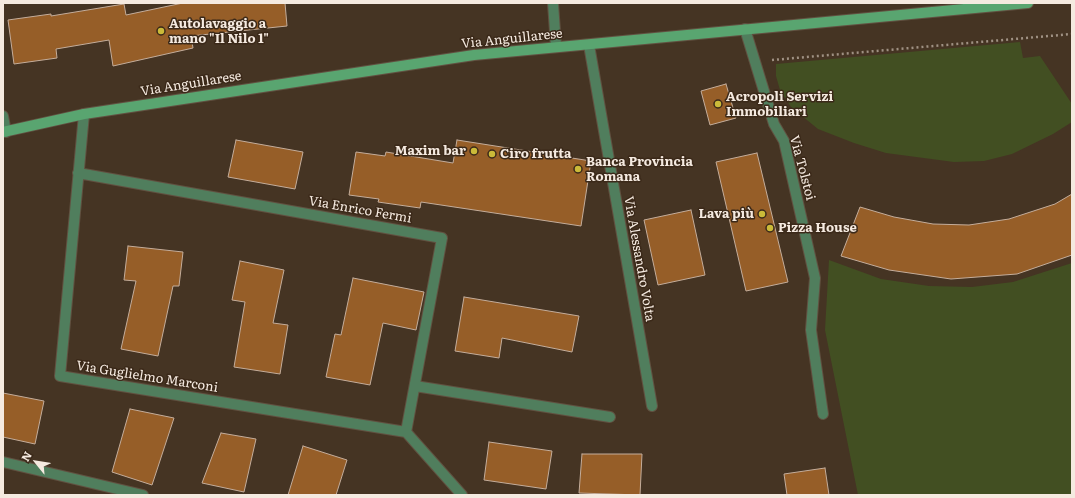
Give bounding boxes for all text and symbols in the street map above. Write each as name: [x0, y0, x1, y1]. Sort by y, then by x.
place label: Autolavaggio a mano "Il Nilo 1": [169, 16, 269, 47]
marker: Autolavaggio a mano "Il Nilo 1": [156, 26, 166, 36]
street label: Via Anguillarese: [461, 26, 563, 52]
street label: Via Anguillarese: [139, 68, 243, 100]
place label: Acropoli Servizi Immobiliari: [726, 89, 833, 120]
marker: Acropoli Servizi Immobiliari: [713, 99, 723, 109]
street label: Via Tolstoi: [786, 134, 818, 202]
place label: Maxim bar: [395, 143, 466, 159]
marker: Maxim bar: [469, 146, 479, 156]
place label: Ciro frutta: [500, 146, 571, 162]
marker: Ciro frutta: [487, 149, 497, 159]
place label: Banca Provincia Romana: [586, 154, 693, 185]
marker: Banca Provincia Romana: [573, 164, 583, 174]
street label: Via Enrico Fermi: [307, 193, 413, 227]
street label: Via Alessandro Volta: [620, 195, 658, 323]
place label: Lava più: [699, 206, 754, 222]
marker: Lava più: [757, 209, 767, 219]
place label: Pizza House: [778, 220, 857, 236]
marker: Pizza House: [765, 223, 775, 233]
street label: Via Guglielmo Marconi: [75, 358, 219, 396]
north arrow: [16, 442, 56, 482]
text: N: [16, 448, 35, 464]

